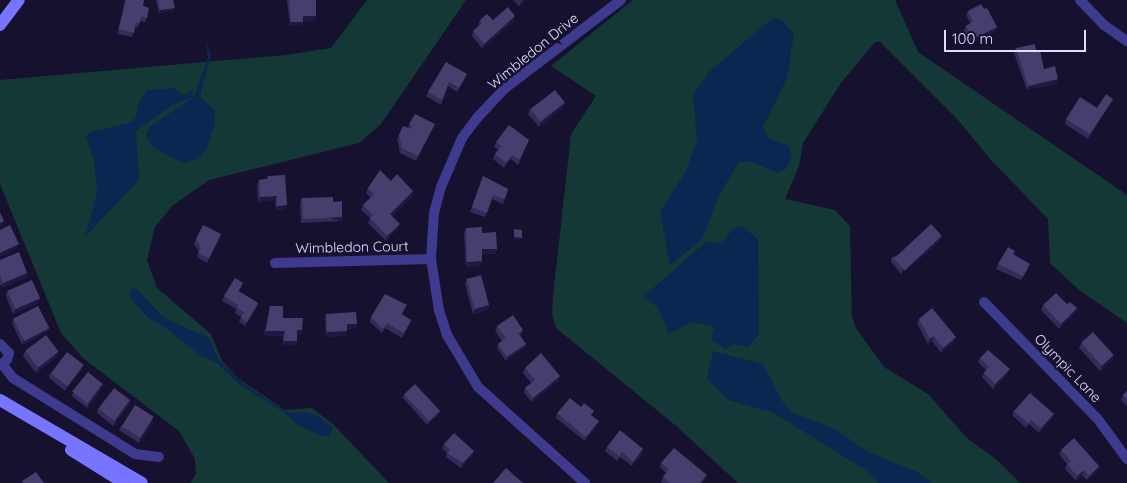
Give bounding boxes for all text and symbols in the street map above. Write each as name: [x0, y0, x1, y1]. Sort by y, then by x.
street label: Wimbledon Drive: [484, 9, 582, 93]
scale bar: [947, 20, 1090, 52]
text: 100 m: [952, 29, 993, 48]
street label: Wimbledon Court: [295, 238, 409, 256]
street label: Olympic Lane: [1031, 330, 1105, 406]

